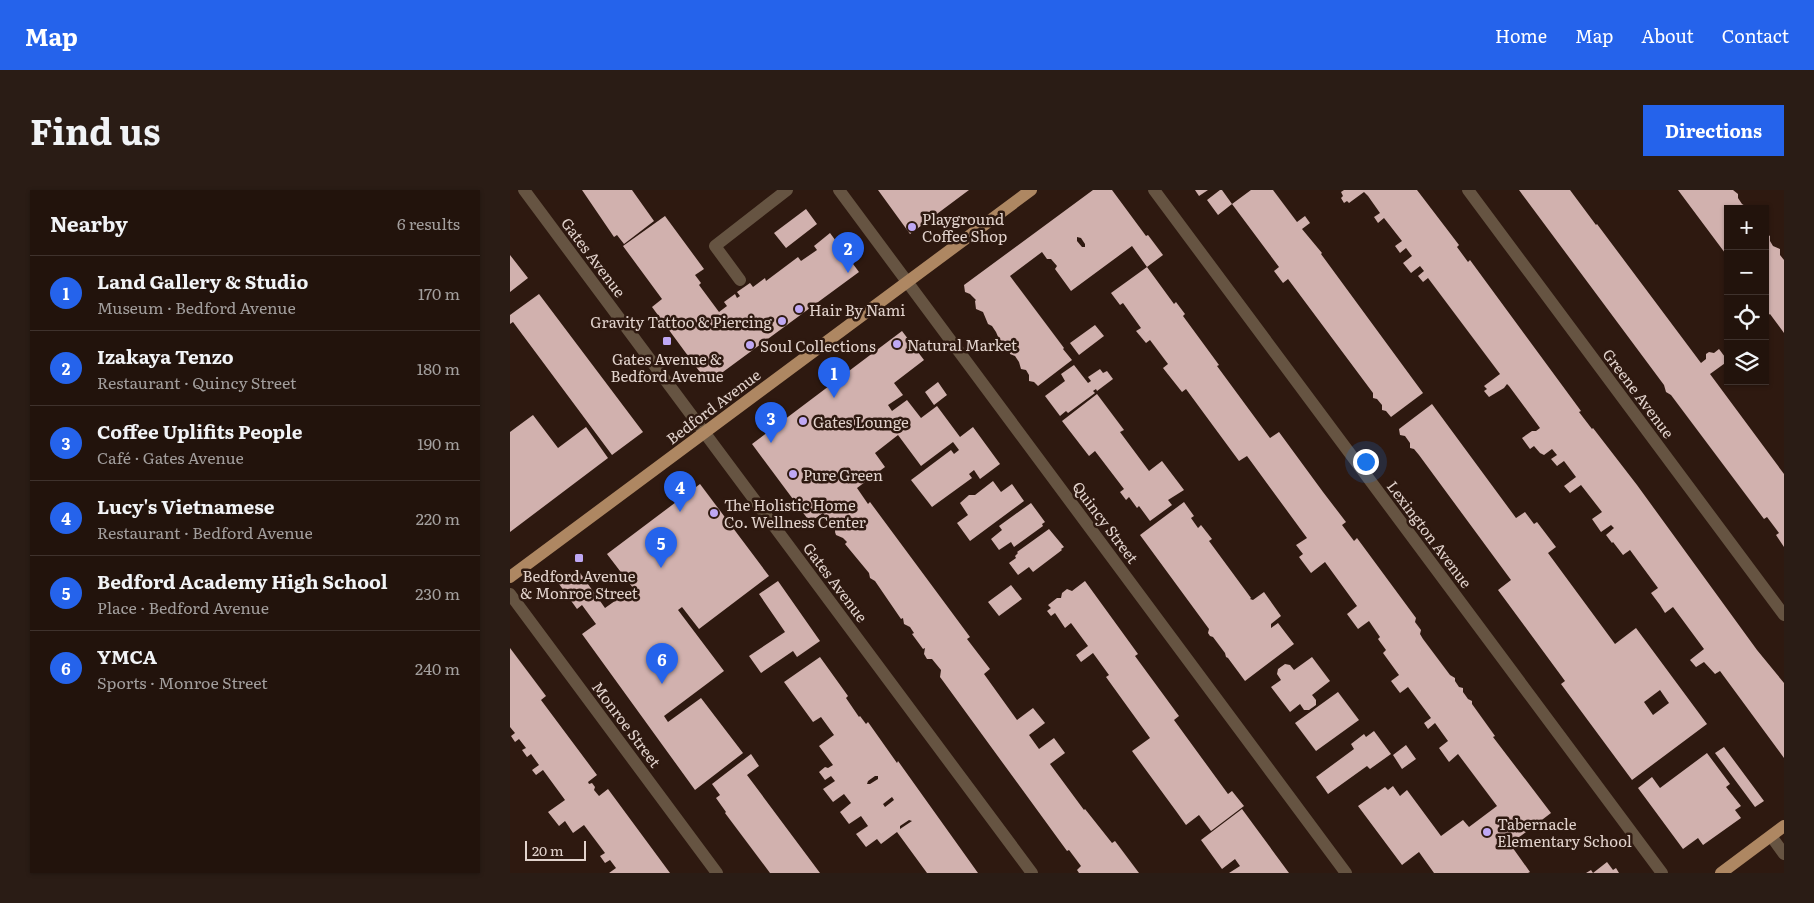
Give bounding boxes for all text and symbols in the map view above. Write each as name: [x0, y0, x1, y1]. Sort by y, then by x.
text: Map: [25, 18, 78, 53]
text: Home: [1495, 22, 1547, 49]
text: Map: [1575, 22, 1613, 49]
text: About: [1641, 22, 1694, 49]
text: Contact: [1722, 22, 1789, 49]
text: Find us: [30, 104, 160, 156]
button: Directions: [1643, 105, 1784, 156]
map controls: [1724, 205, 1769, 385]
button: +: [1724, 205, 1769, 250]
text: Nearby: [50, 207, 128, 238]
place label: Playground Coffee Shop: [922, 207, 1007, 247]
text: 6 results: [397, 211, 460, 235]
street label: Gates Avenue: [556, 212, 632, 302]
marker: Playground Coffee Shop: [906, 221, 918, 233]
pin: 2: [832, 232, 864, 273]
button: −: [1724, 250, 1769, 295]
text: Land Gallery & Studio: [97, 267, 308, 295]
text: 1: [63, 281, 69, 305]
text: 170 m: [418, 281, 460, 305]
text: Museum · Bedford Avenue: [97, 295, 296, 319]
button: locate: [1724, 295, 1769, 340]
place label: Hair By Nami: [809, 298, 905, 321]
marker: Hair By Nami: [793, 303, 805, 315]
place label: Gravity Tattoo & Piercing: [590, 310, 773, 333]
marker: Gravity Tattoo & Piercing: [776, 315, 788, 327]
place label: Natural Market: [907, 333, 1017, 356]
place label: Soul Collections: [760, 334, 876, 357]
marker: Gates Avenue & Bedford Avenue: [661, 335, 673, 347]
marker: Natural Market: [891, 338, 903, 350]
marker: Soul Collections: [744, 339, 756, 351]
button: layers: [1724, 340, 1769, 385]
text: Izakaya Tenzo: [97, 342, 234, 370]
street label: Greene Avenue: [1598, 343, 1680, 443]
place label: Gates Avenue & Bedford Avenue: [611, 347, 724, 387]
text: 2: [62, 356, 70, 380]
text: 180 m: [417, 356, 460, 380]
pin: 1: [818, 357, 850, 398]
street label: Bedford Avenue: [661, 363, 765, 449]
text: Restaurant · Quincy Street: [97, 370, 297, 394]
pin: 3: [755, 402, 787, 443]
place label: Gates Lounge: [813, 410, 909, 433]
marker: Gates Lounge: [797, 415, 809, 427]
text: Coffee Uplifits People: [97, 417, 303, 445]
text: 3: [62, 431, 70, 455]
text: 190 m: [417, 431, 460, 455]
text: Café · Gates Avenue: [97, 445, 244, 469]
your location: [1353, 449, 1379, 475]
place label: Pure Green: [803, 463, 883, 486]
marker: Pure Green: [787, 468, 799, 480]
pin: 4: [664, 471, 696, 512]
street label: Lexington Avenue: [1382, 475, 1478, 593]
street label: Quincy Street: [1067, 476, 1145, 568]
text: Lucy's Vietnamese: [97, 492, 274, 520]
place label: The Holistic Home Co. Wellness Center: [724, 493, 866, 533]
text: 4: [61, 506, 71, 530]
text: 220 m: [416, 506, 460, 530]
marker: The Holistic Home Co. Wellness Center: [708, 507, 720, 519]
text: Restaurant · Bedford Avenue: [97, 520, 313, 544]
pin: 5: [645, 527, 677, 568]
street label: Gates Avenue: [798, 537, 874, 627]
marker: Bedford Avenue & Monroe Street: [573, 552, 585, 564]
place label: Bedford Avenue & Monroe Street: [520, 564, 638, 604]
text: Bedford Academy High School: [97, 567, 388, 595]
text: 5: [62, 581, 70, 605]
text: 230 m: [415, 581, 460, 605]
text: Place · Bedford Avenue: [97, 595, 269, 619]
text: YMCA: [97, 642, 157, 670]
pin: 6: [646, 643, 678, 684]
text: 6: [61, 656, 71, 680]
text: 240 m: [415, 656, 460, 680]
text: Sports · Monroe Street: [97, 670, 268, 694]
street label: Monroe Street: [587, 676, 667, 772]
place label: Tabernacle Elementary School: [1497, 812, 1632, 852]
marker: Tabernacle Elementary School: [1481, 826, 1493, 838]
scale bar: [525, 838, 586, 861]
text: 20 m: [532, 840, 564, 860]

